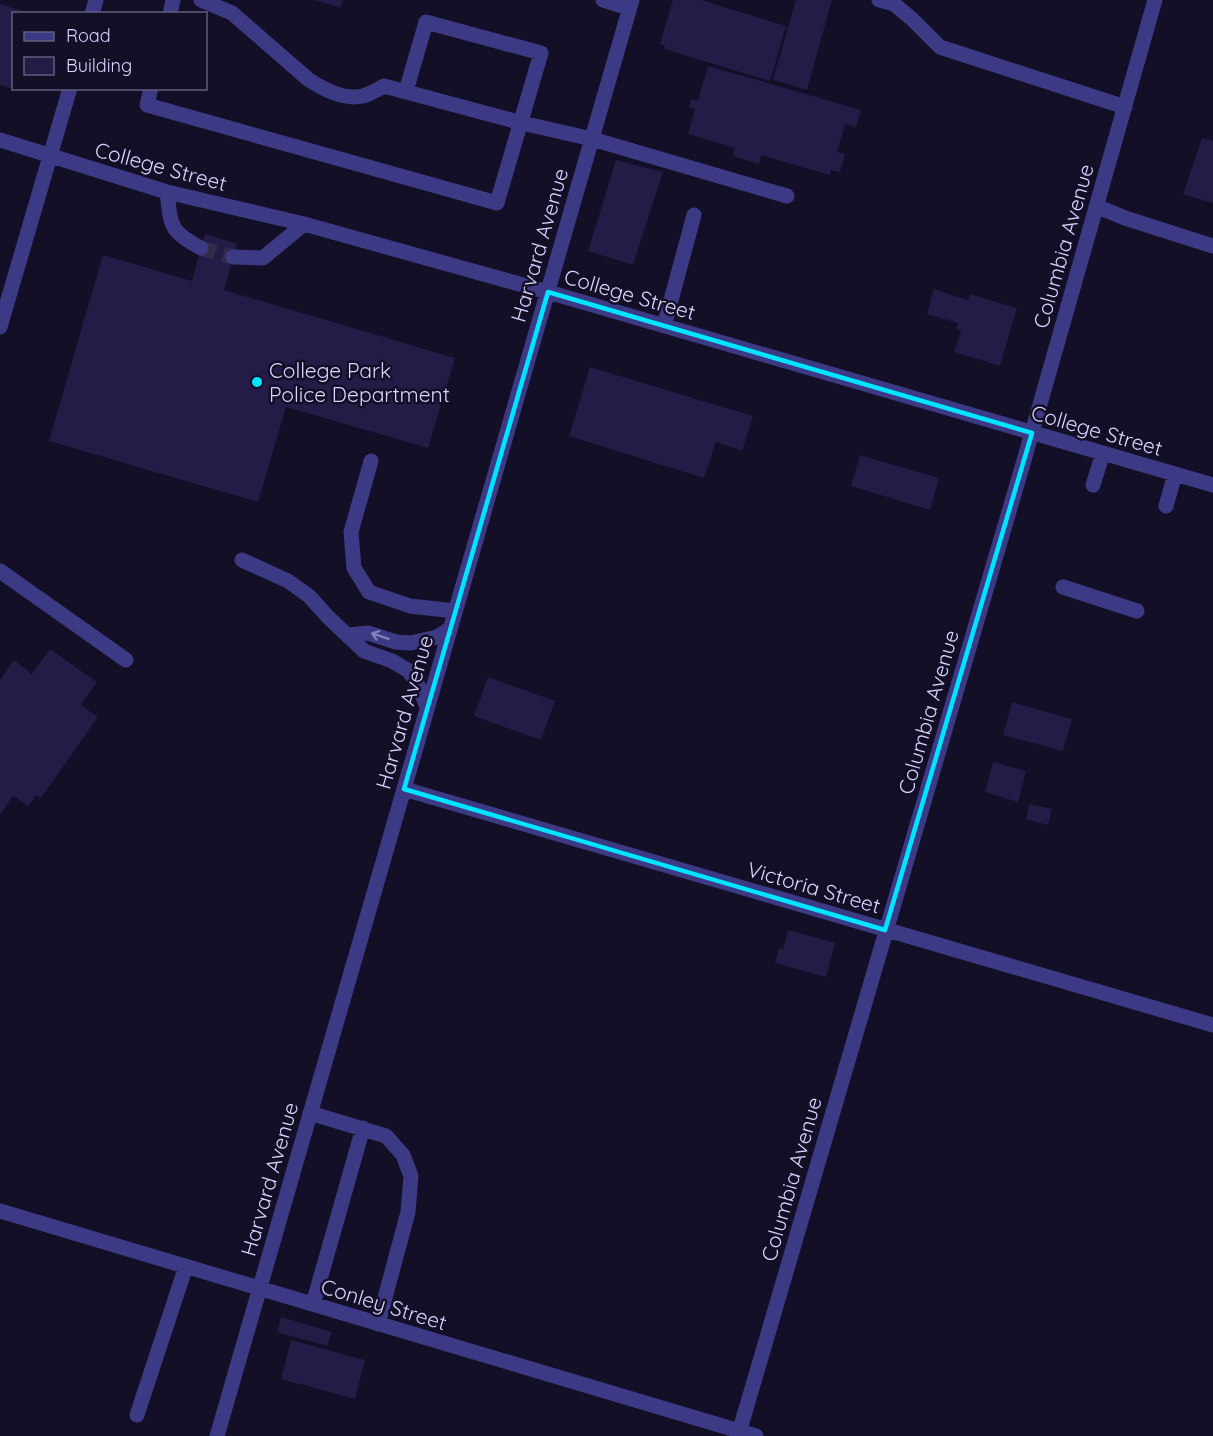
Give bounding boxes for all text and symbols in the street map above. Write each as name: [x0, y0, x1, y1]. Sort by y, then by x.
legend: [12, 12, 207, 90]
text: Road: [66, 24, 111, 47]
text: Building: [66, 54, 132, 77]
street label: College Street: [92, 136, 230, 196]
street label: Columbia Avenue: [1027, 161, 1099, 331]
street label: Harvard Avenue: [505, 165, 573, 325]
street label: College Street: [561, 263, 699, 325]
place label: College Park Police Department: [269, 357, 450, 407]
marker: College Park Police Department: [250, 375, 264, 389]
street label: College Street: [1028, 399, 1166, 461]
street label: Columbia Avenue: [892, 627, 964, 797]
one-way arrow: [371, 630, 390, 641]
street label: Harvard Avenue: [370, 632, 438, 792]
street label: Victoria Street: [744, 856, 884, 918]
street label: Columbia Avenue: [755, 1094, 827, 1264]
street label: Harvard Avenue: [235, 1099, 303, 1259]
street label: Conley Street: [318, 1273, 450, 1335]

